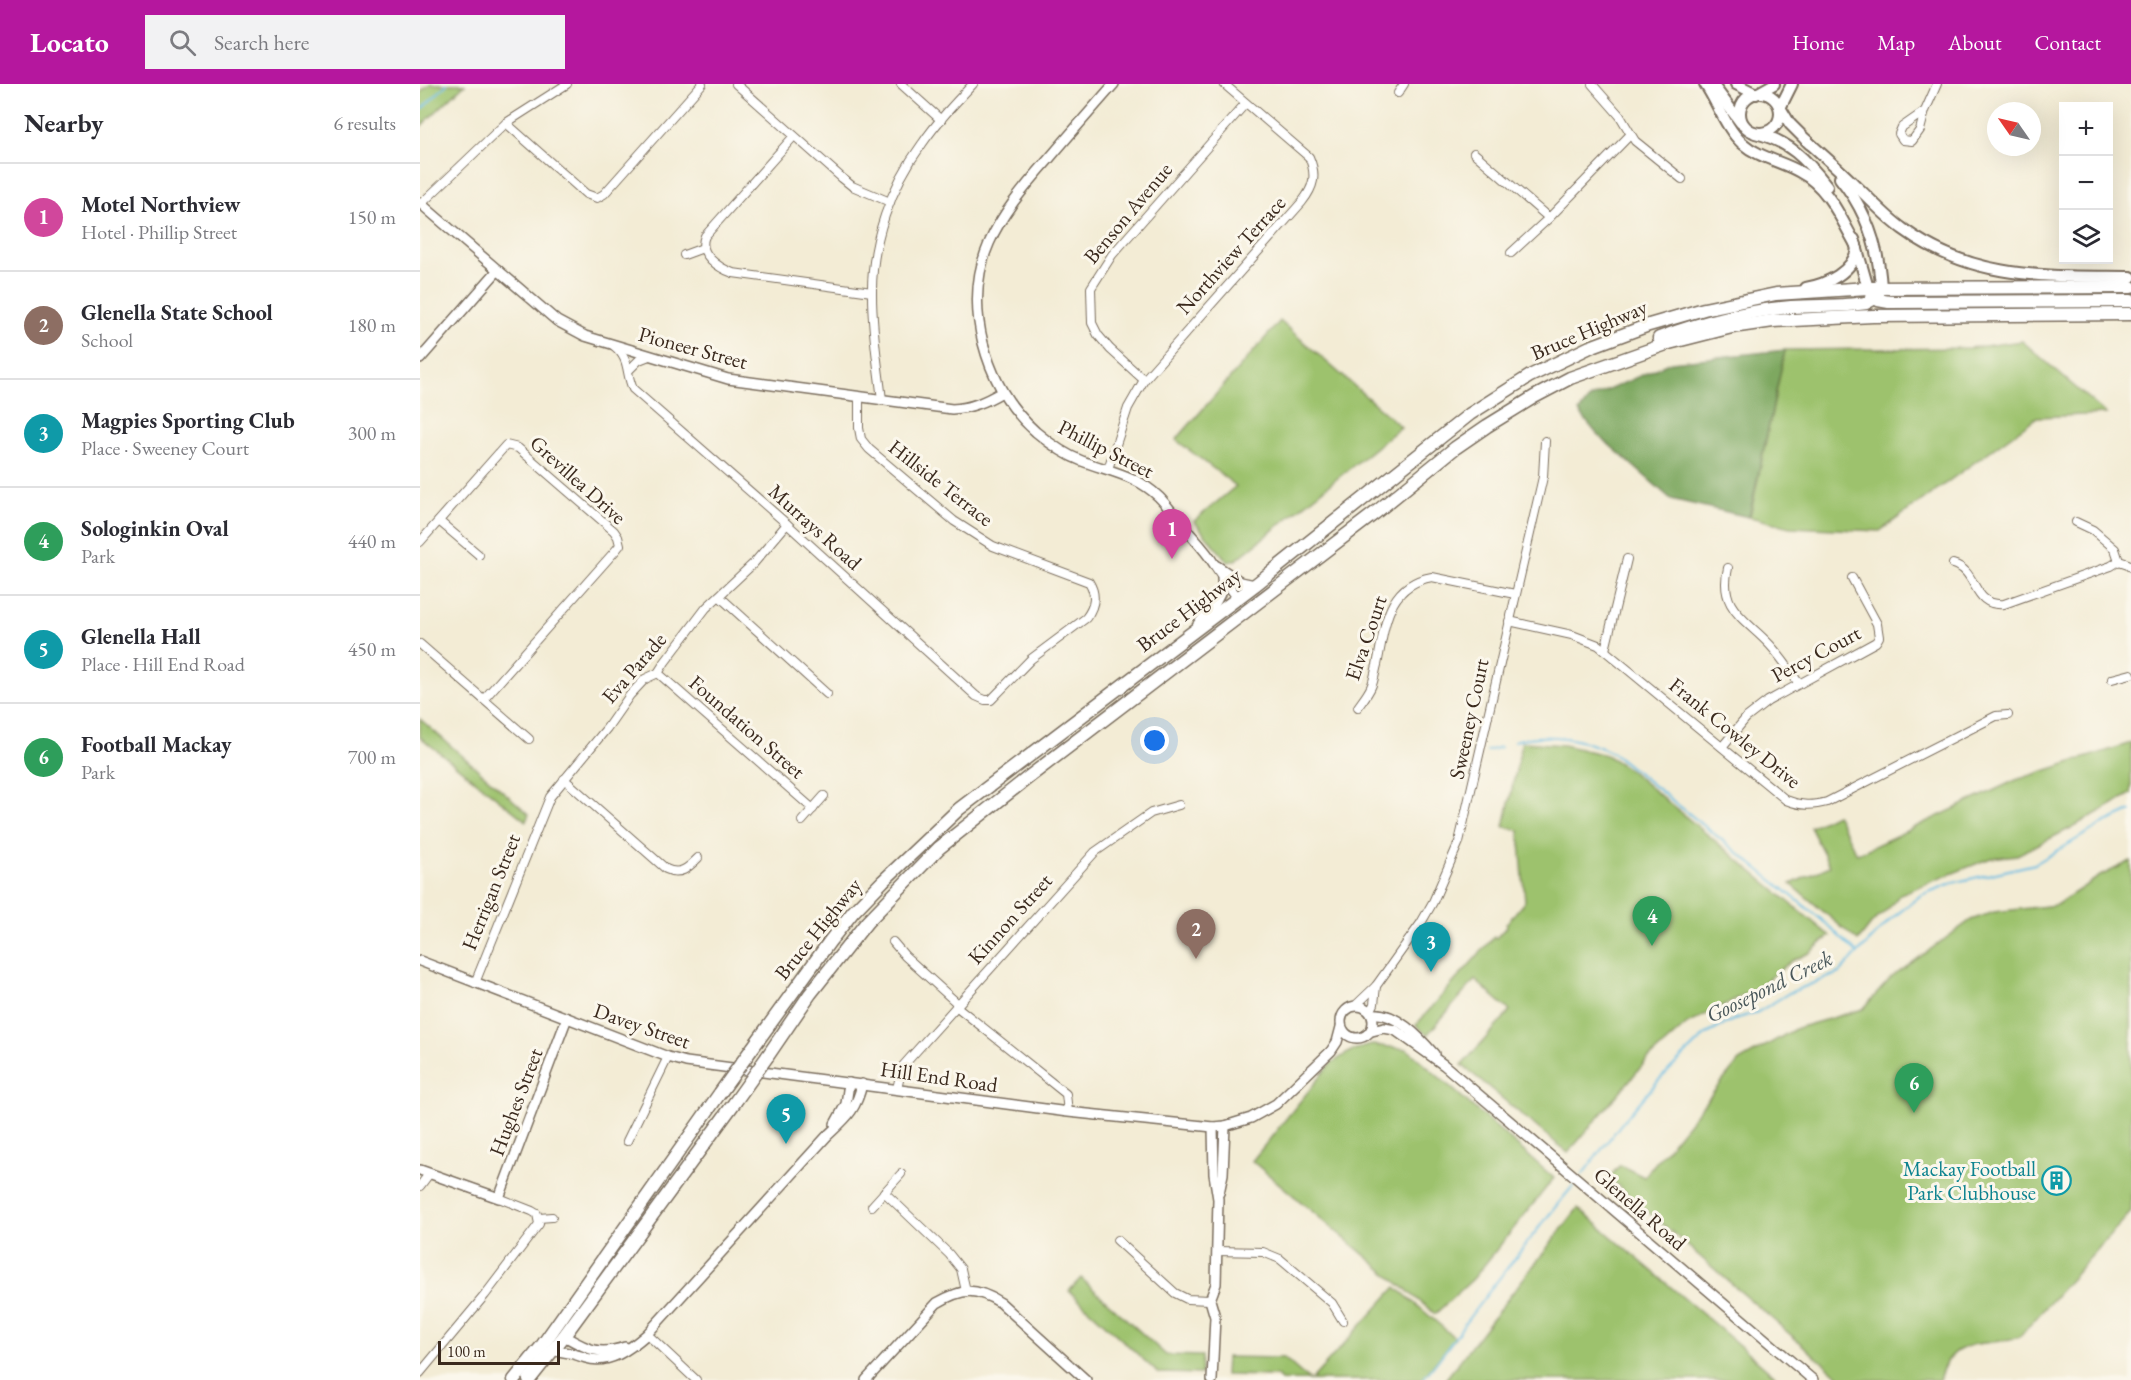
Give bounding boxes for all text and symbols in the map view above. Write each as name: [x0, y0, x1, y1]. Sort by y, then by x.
search box: [145, 15, 565, 69]
text: Locato: [30, 24, 109, 60]
icon: search: [166, 26, 199, 59]
text: Search here: [214, 28, 309, 57]
text: Home: [1792, 29, 1844, 56]
text: Map: [1877, 29, 1915, 56]
text: About: [1948, 29, 2001, 56]
text: Contact: [2034, 29, 2101, 56]
north arrow: [1987, 102, 2041, 156]
map controls: [2059, 102, 2113, 264]
button: +: [2059, 102, 2113, 156]
text: Nearby: [24, 106, 104, 140]
text: 6 results: [333, 110, 396, 136]
street label: Benson Avenue: [1077, 156, 1178, 269]
button: −: [2059, 156, 2113, 210]
text: Motel Northview: [81, 190, 241, 219]
street label: Northview Terrace: [1170, 190, 1291, 320]
text: 1: [38, 204, 49, 230]
text: 150 m: [348, 204, 396, 230]
button: layers: [2059, 210, 2113, 264]
text: Hotel · Phillip Street: [81, 219, 237, 245]
street label: Bruce Highway: [1526, 293, 1652, 366]
text: Glenella State School: [81, 298, 273, 327]
text: 2: [38, 312, 49, 338]
text: 180 m: [348, 312, 396, 338]
street label: Pioneer Street: [636, 320, 751, 375]
text: School: [81, 327, 133, 353]
text: Magpies Sporting Club: [81, 406, 295, 435]
street label: Phillip Street: [1054, 413, 1159, 484]
text: 3: [38, 420, 49, 446]
text: 300 m: [348, 420, 396, 446]
street label: Grevillea Drive: [525, 429, 632, 530]
street label: Hillside Terrace: [883, 433, 999, 532]
text: Place · Sweeney Court: [81, 435, 249, 461]
street label: Murrays Road: [763, 478, 868, 576]
pin: 1: [1152, 510, 1191, 559]
text: Sologinkin Oval: [81, 514, 229, 543]
text: 4: [38, 528, 49, 554]
text: 440 m: [348, 528, 396, 554]
text: Park: [81, 543, 115, 569]
street label: Bruce Highway: [1131, 561, 1247, 658]
street label: Elva Court: [1338, 591, 1393, 684]
street label: Percy Court: [1766, 619, 1865, 688]
text: Glenella Hall: [81, 622, 201, 651]
street label: Eva Parade: [595, 626, 672, 709]
text: 5: [38, 636, 49, 662]
text: 450 m: [348, 636, 396, 662]
text: Place · Hill End Road: [81, 651, 245, 677]
street label: Sweeney Court: [1443, 656, 1495, 782]
street label: Foundation Street: [684, 669, 811, 785]
street label: Frank Cowley Drive: [1664, 671, 1807, 794]
your location: [1140, 726, 1169, 755]
text: Football Mackay: [81, 730, 232, 759]
text: 6: [38, 744, 49, 770]
text: 700 m: [348, 744, 396, 770]
text: Park: [81, 759, 115, 785]
street label: Herrigan Street: [455, 829, 526, 954]
street label: Kinnon Street: [962, 867, 1058, 970]
street label: Bruce Highway: [768, 871, 868, 985]
pin: 4: [1632, 896, 1672, 946]
pin: 2: [1176, 910, 1216, 959]
pin: 3: [1412, 922, 1450, 972]
water label: Goosepond Creek: [1701, 943, 1837, 1030]
street label: Davey Street: [590, 996, 694, 1055]
street label: Hughes Street: [483, 1044, 549, 1160]
street label: Hill End Road: [879, 1055, 1000, 1098]
pin: 6: [1894, 1064, 1934, 1113]
pin: 5: [766, 1094, 806, 1144]
place label: Mackay Football Park Clubhouse: [1903, 1155, 2036, 1206]
street label: Glenella Road: [1588, 1161, 1693, 1257]
building icon: Mackay Football Park Clubhouse: [2041, 1165, 2073, 1197]
scale bar: [438, 1338, 560, 1366]
text: 100 m: [447, 1341, 486, 1362]

